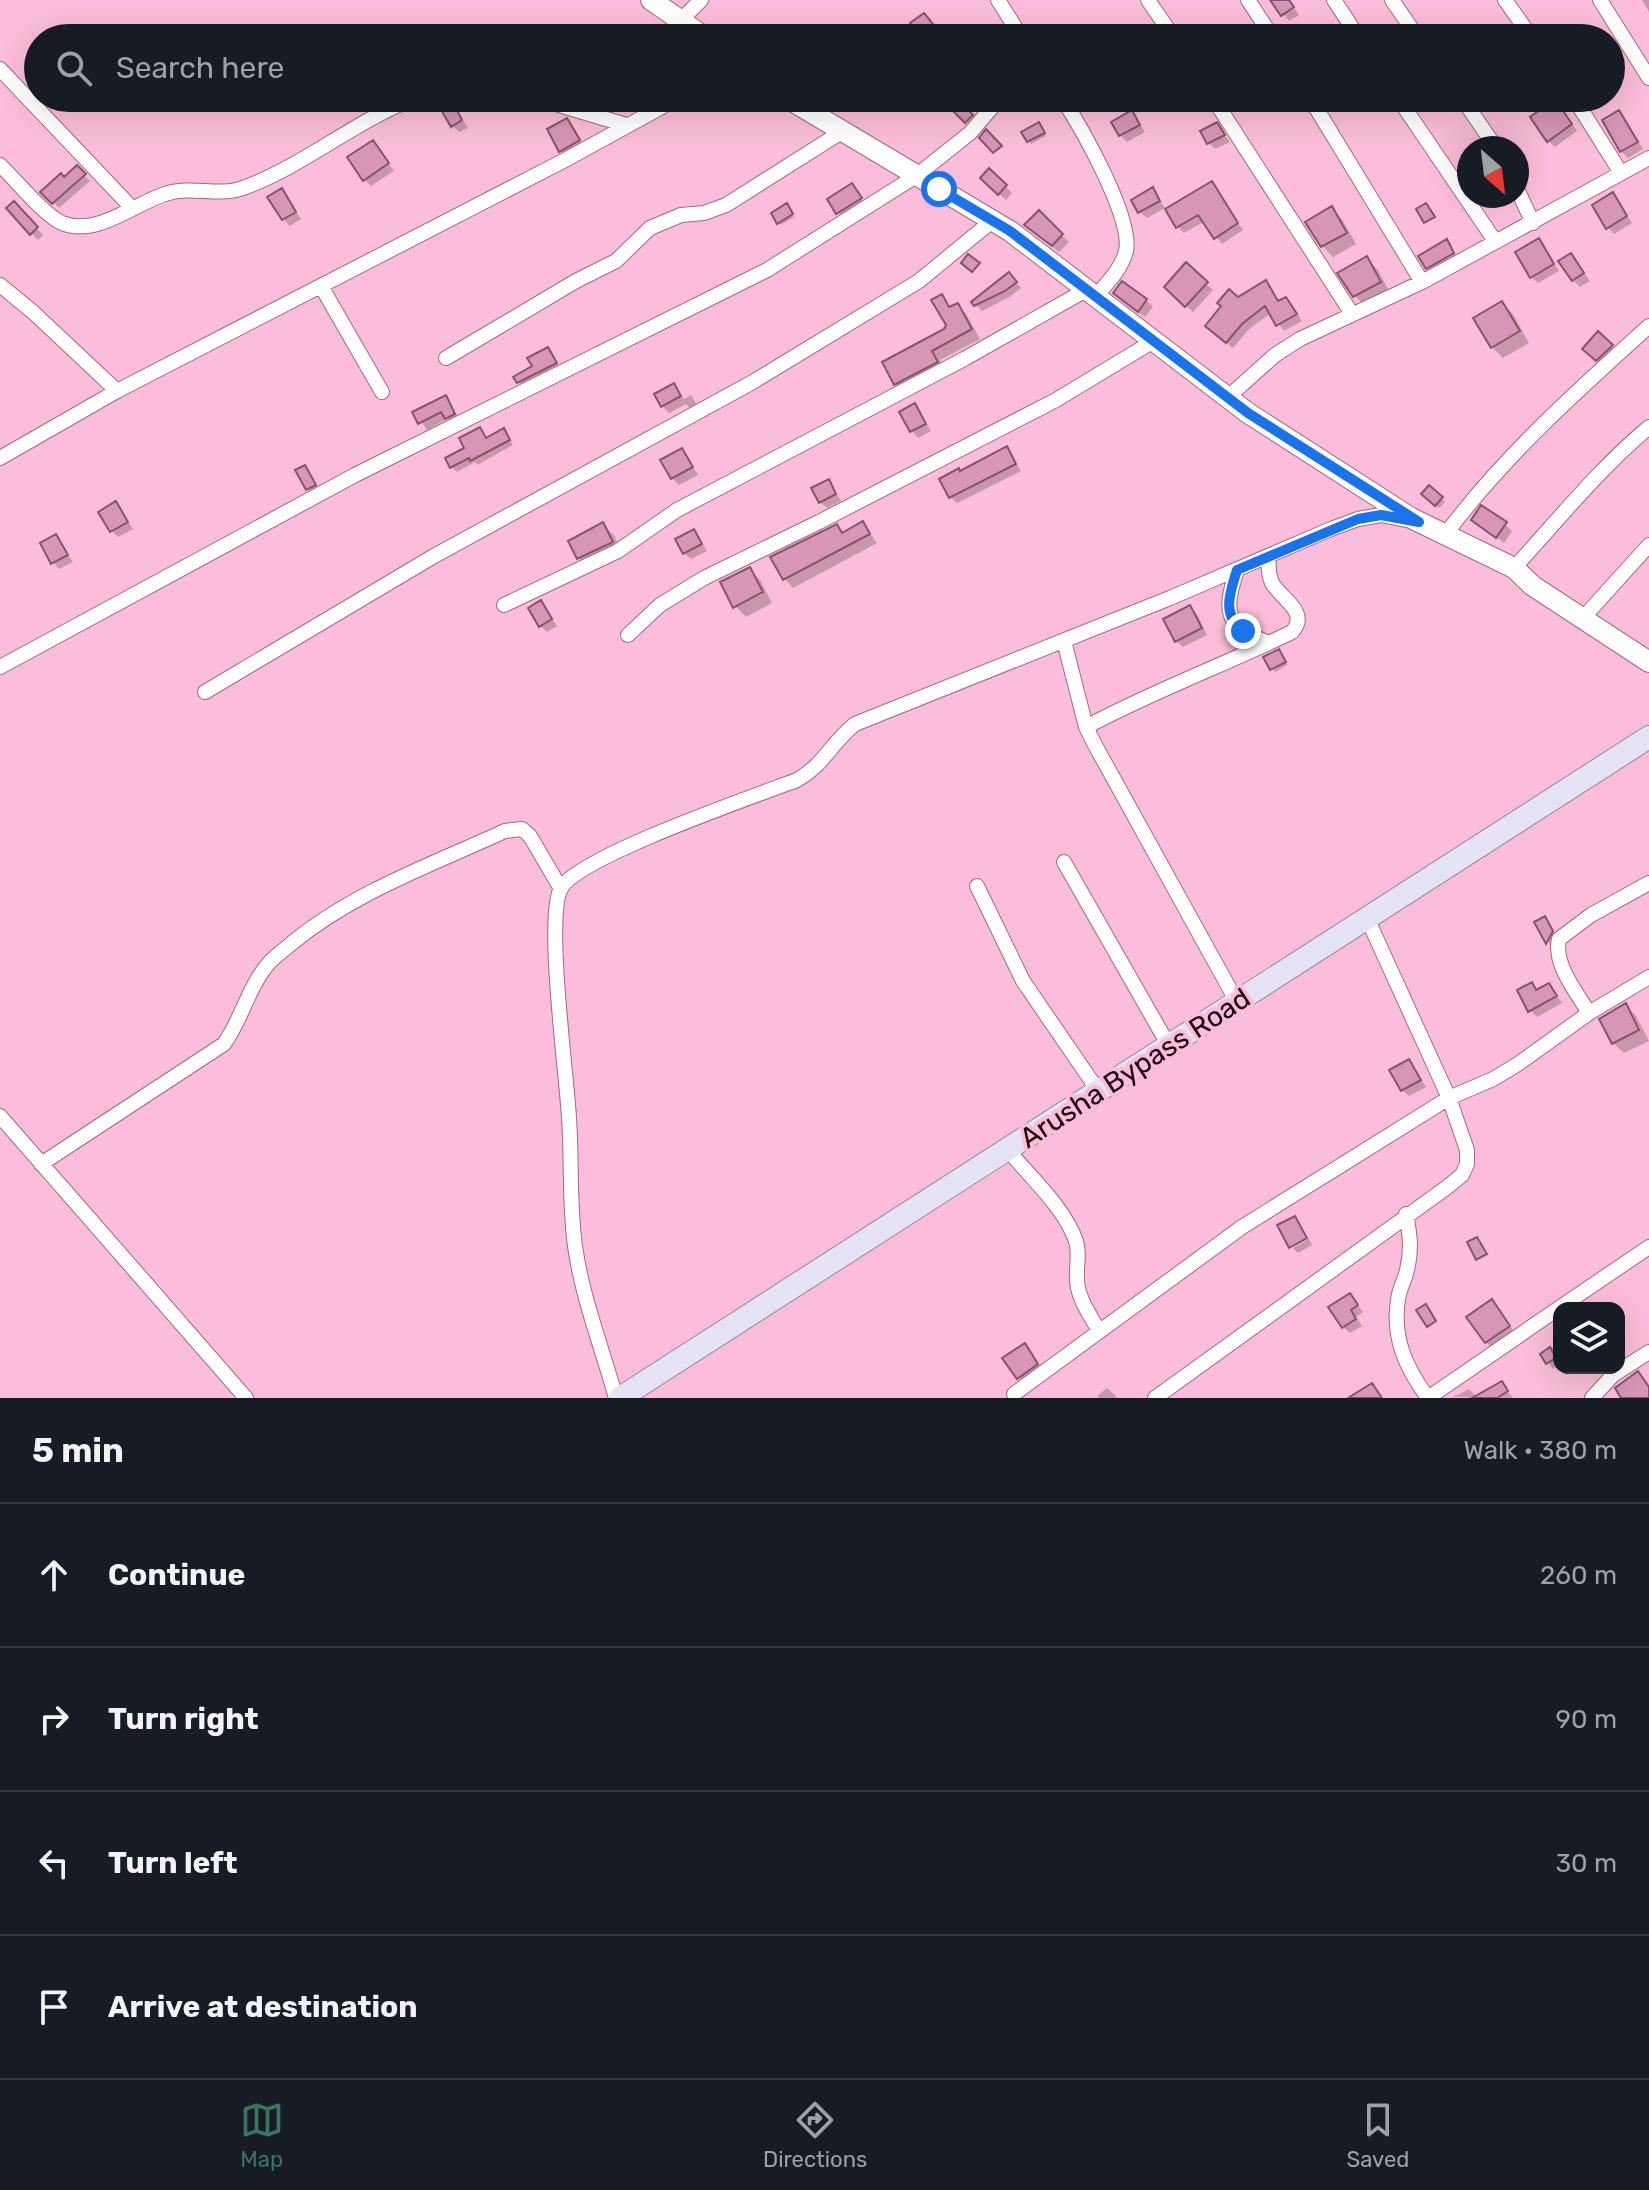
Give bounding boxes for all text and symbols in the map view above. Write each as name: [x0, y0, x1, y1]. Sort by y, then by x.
search box: [24, 24, 1625, 112]
icon: search: [52, 46, 96, 90]
text: Search here: [116, 50, 284, 86]
north arrow: [1457, 136, 1529, 208]
route start: [921, 171, 957, 207]
route end: [1225, 613, 1261, 649]
street label: Arusha Bypass Road: [1014, 981, 1256, 1155]
map controls: [1553, 1302, 1625, 1374]
button: layers: [1553, 1302, 1625, 1374]
text: 5 min: [32, 1430, 124, 1471]
text: Walk · 380 m: [1463, 1435, 1617, 1466]
icon: ahead: [32, 1553, 76, 1597]
text: Continue: [108, 1557, 245, 1593]
text: 260 m: [1540, 1560, 1617, 1591]
icon: right: [32, 1697, 76, 1741]
text: Turn right: [108, 1701, 259, 1737]
text: 90 m: [1556, 1704, 1617, 1735]
icon: left: [32, 1841, 76, 1885]
text: Turn left: [108, 1845, 238, 1881]
text: 30 m: [1555, 1848, 1617, 1879]
icon: arrive: [32, 1985, 76, 2029]
text: Arrive at destination: [108, 1989, 418, 2025]
tab: Map: [240, 2098, 284, 2173]
tab: Directions: [763, 2098, 867, 2173]
tab: Saved: [1347, 2098, 1409, 2173]

